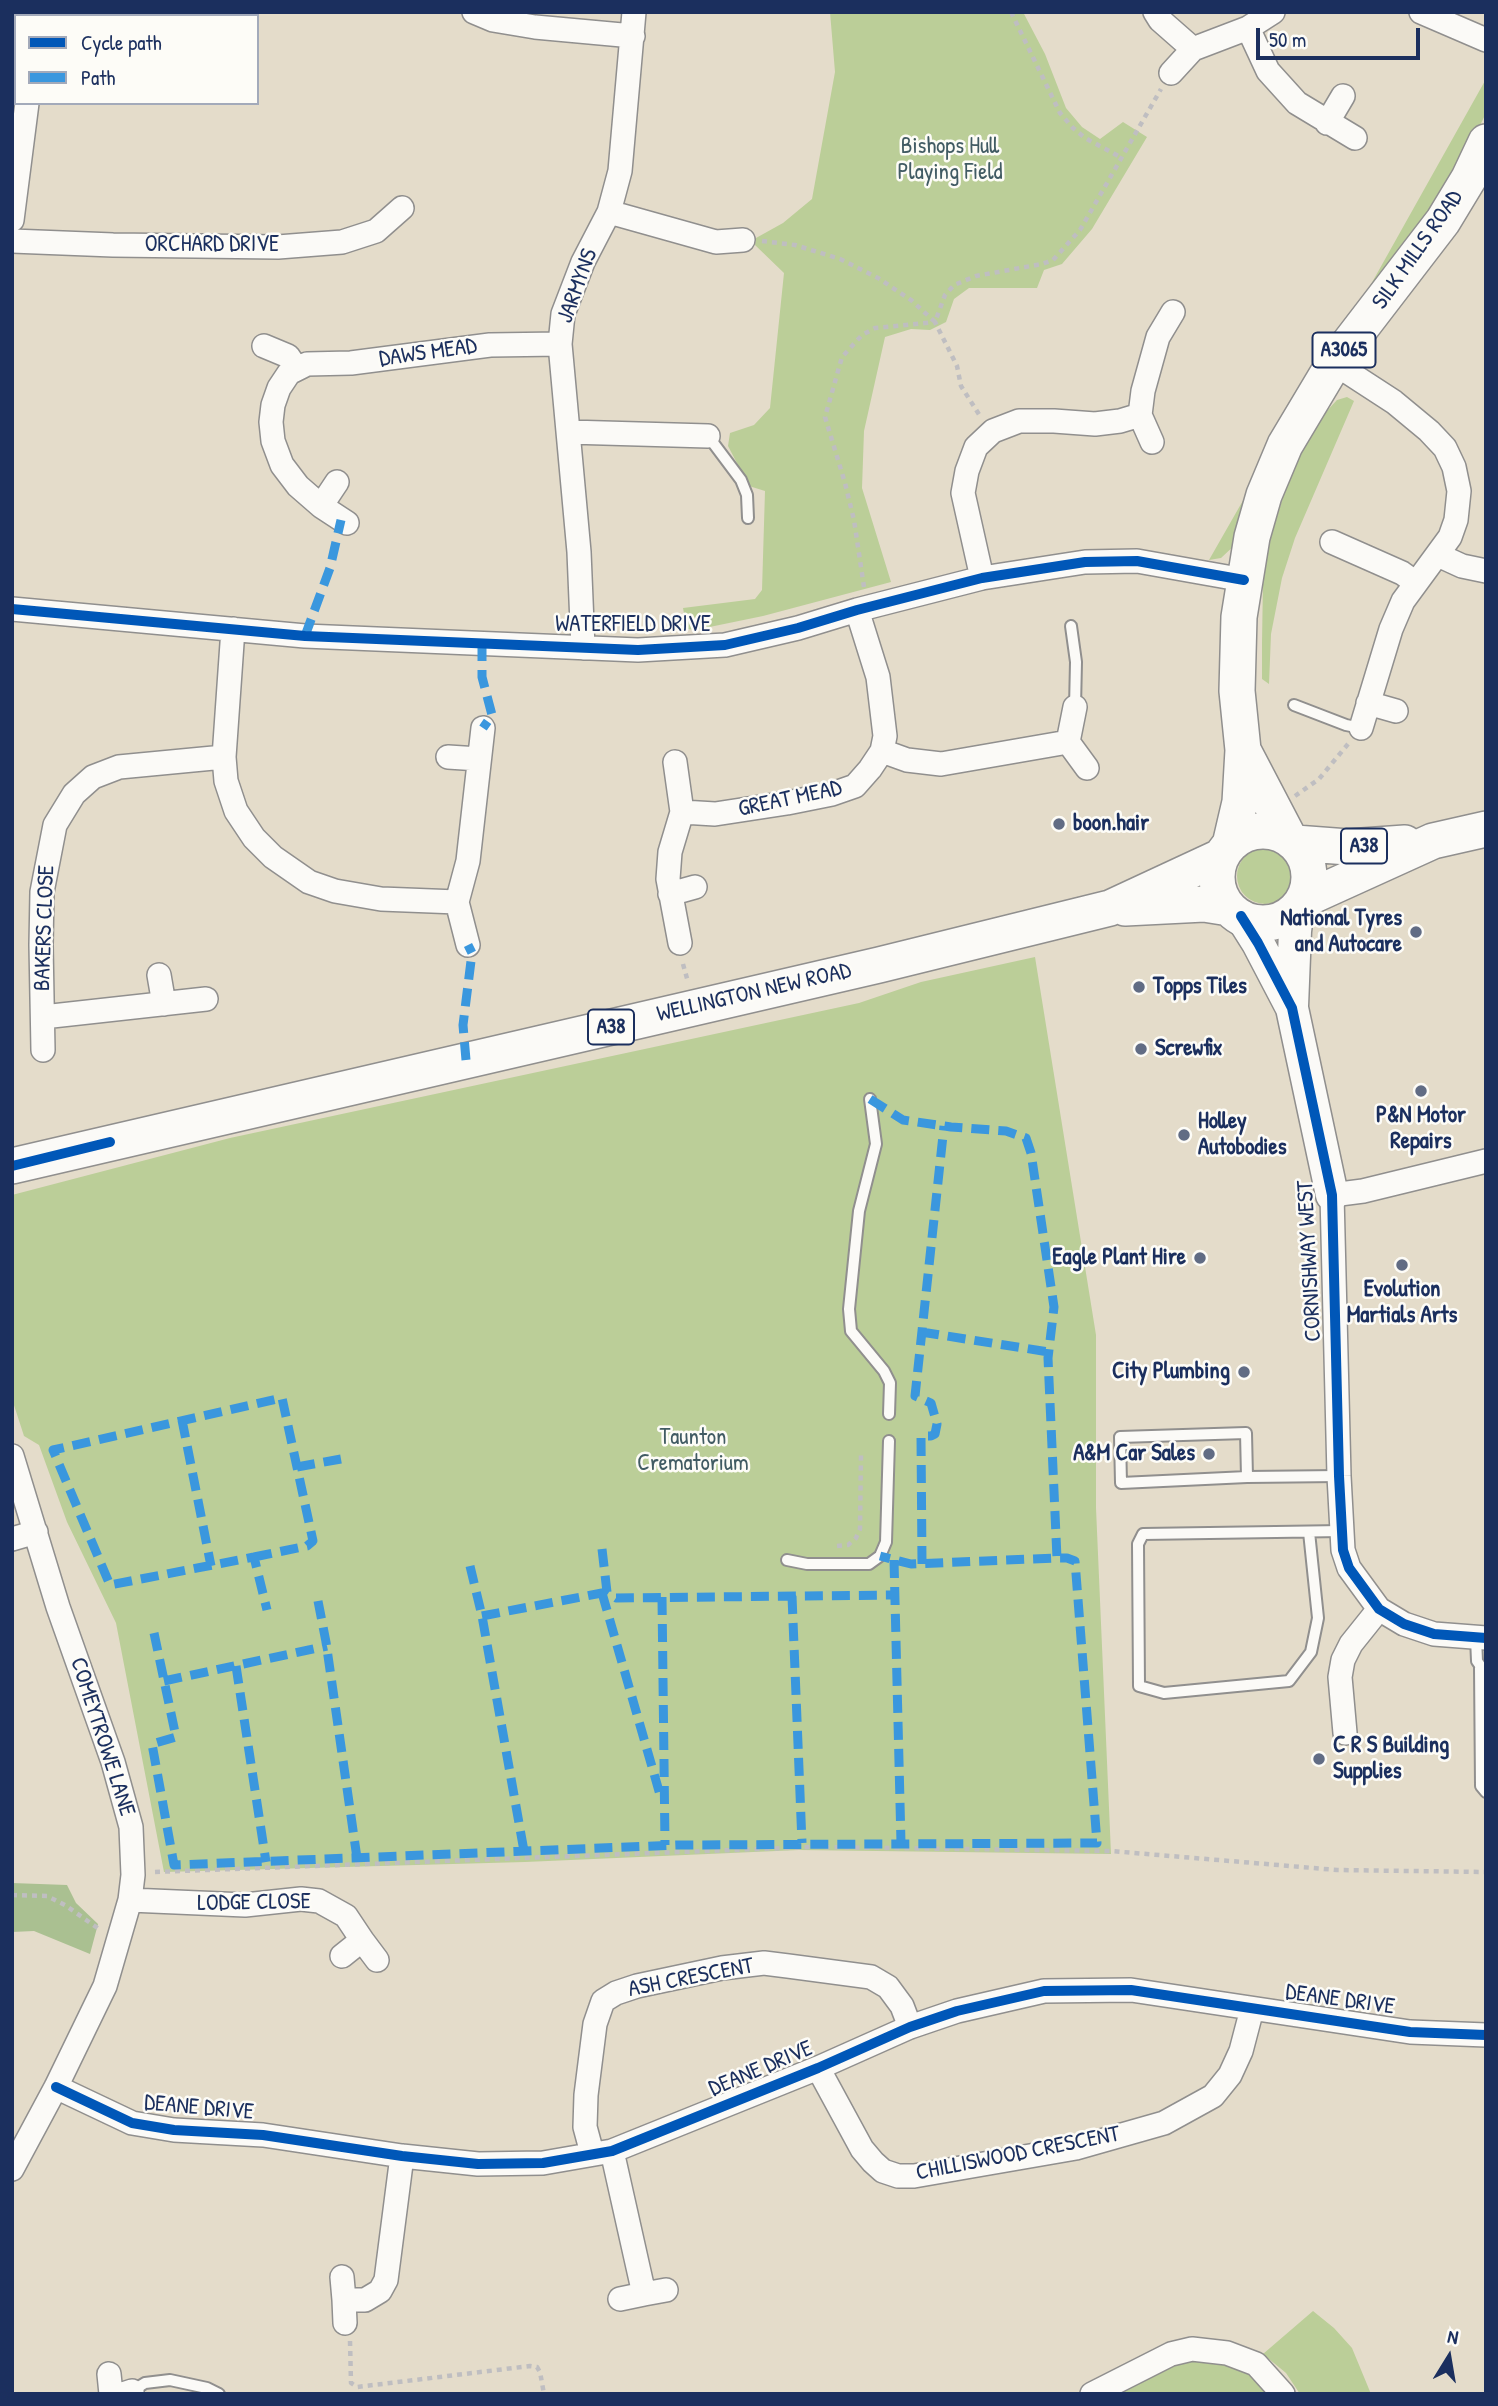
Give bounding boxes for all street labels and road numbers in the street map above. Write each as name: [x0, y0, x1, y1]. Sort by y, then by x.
street label: SILK MILLS ROAD: [1367, 185, 1469, 315]
street label: ORCHARD DRIVE: [145, 231, 279, 259]
street label: JARMYNS: [552, 245, 604, 327]
road number: A3065: [1312, 332, 1376, 368]
street label: DAWS MEAD: [377, 333, 479, 373]
street label: WATERFIELD DRIVE: [555, 611, 711, 639]
street label: GREAT MEAD: [736, 775, 844, 823]
road number: A38: [1341, 828, 1387, 864]
street label: BAKERS CLOSE: [29, 865, 61, 991]
street label: WELLINGTON NEW ROAD: [654, 957, 854, 1029]
road number: A38: [588, 1010, 634, 1044]
street label: CORNISHWAY WEST: [1292, 1180, 1328, 1342]
street label: COMEYTROWE LANE: [63, 1654, 141, 1820]
street label: LODGE CLOSE: [197, 1888, 311, 1918]
street label: ASH CRESCENT: [626, 1952, 756, 2004]
street label: DEANE DRIVE: [1284, 1979, 1396, 2021]
street label: DEANE DRIVE: [705, 2035, 817, 2103]
street label: DEANE DRIVE: [143, 2089, 255, 2127]
street label: CHILLISWOOD CRESCENT: [914, 2121, 1122, 2187]

